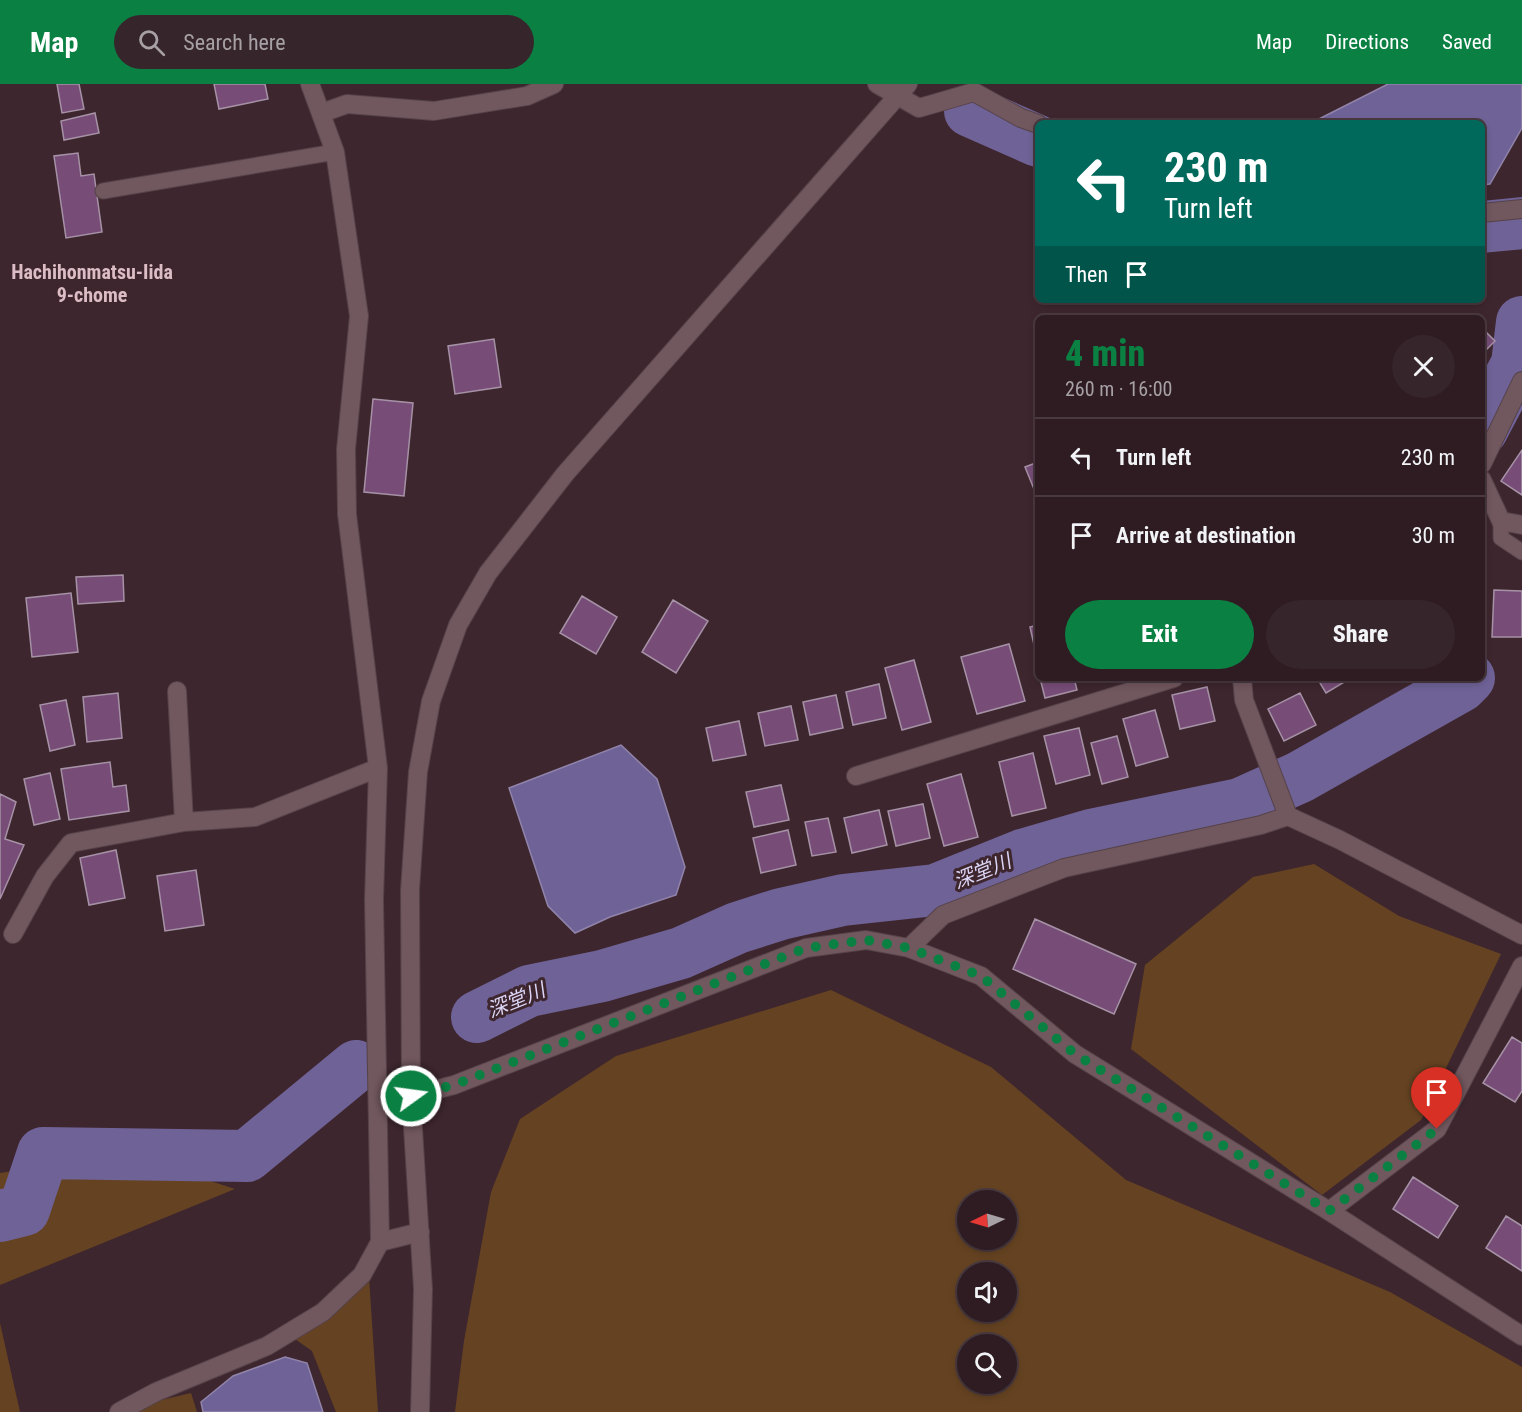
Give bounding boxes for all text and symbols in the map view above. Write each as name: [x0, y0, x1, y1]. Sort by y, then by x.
search box: [114, 15, 534, 69]
text: Map: [30, 26, 78, 59]
icon: search: [135, 26, 168, 59]
text: Search here: [183, 30, 286, 55]
text: Map: [1256, 30, 1292, 54]
text: Directions: [1325, 30, 1409, 54]
text: Saved: [1442, 30, 1492, 54]
text: 230 m: [1164, 143, 1269, 192]
icon: left: [1065, 144, 1143, 222]
text: Turn left: [1164, 193, 1253, 225]
icon: arrive: [1120, 258, 1153, 291]
district label: Hachihonmatsu-Iida 9-chome: [11, 260, 173, 307]
text: Then: [1065, 262, 1108, 287]
text: 4 min: [1065, 333, 1145, 375]
button: close: [1392, 335, 1455, 398]
text: 260 m · 16:00: [1065, 377, 1172, 401]
icon: left: [1065, 441, 1098, 474]
text: Turn left: [1116, 445, 1191, 470]
text: 230 m: [1401, 445, 1455, 470]
icon: arrive: [1065, 519, 1098, 552]
text: Arrive at destination: [1116, 523, 1296, 548]
text: 30 m: [1412, 523, 1455, 548]
button: Exit: [1065, 600, 1254, 669]
button: Share: [1266, 600, 1455, 669]
water label: 深堂川: [950, 848, 1016, 893]
water label: 深堂川: [484, 977, 550, 1022]
position arrow: [379, 1064, 443, 1128]
pin: [1411, 1067, 1462, 1129]
icon: arrive: [1420, 1076, 1453, 1109]
north arrow: [957, 1190, 1017, 1250]
map controls: [957, 1190, 1017, 1394]
button: sound: [957, 1262, 1017, 1322]
button: search: [957, 1334, 1017, 1394]

